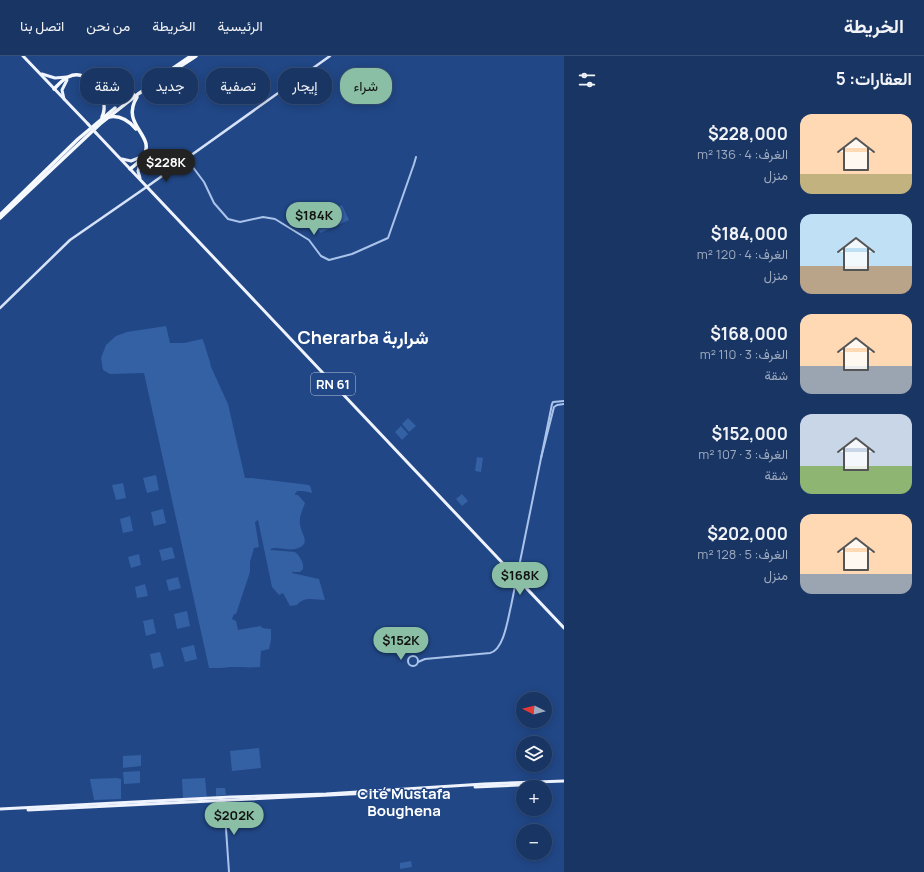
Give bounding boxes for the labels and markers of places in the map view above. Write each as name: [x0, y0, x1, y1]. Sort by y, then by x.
pin: $228K: [138, 149, 194, 183]
pin: $184K: [286, 202, 342, 236]
pin: $168K: [492, 562, 548, 596]
pin: $152K: [373, 627, 429, 661]
pin: $202K: [206, 802, 262, 836]

